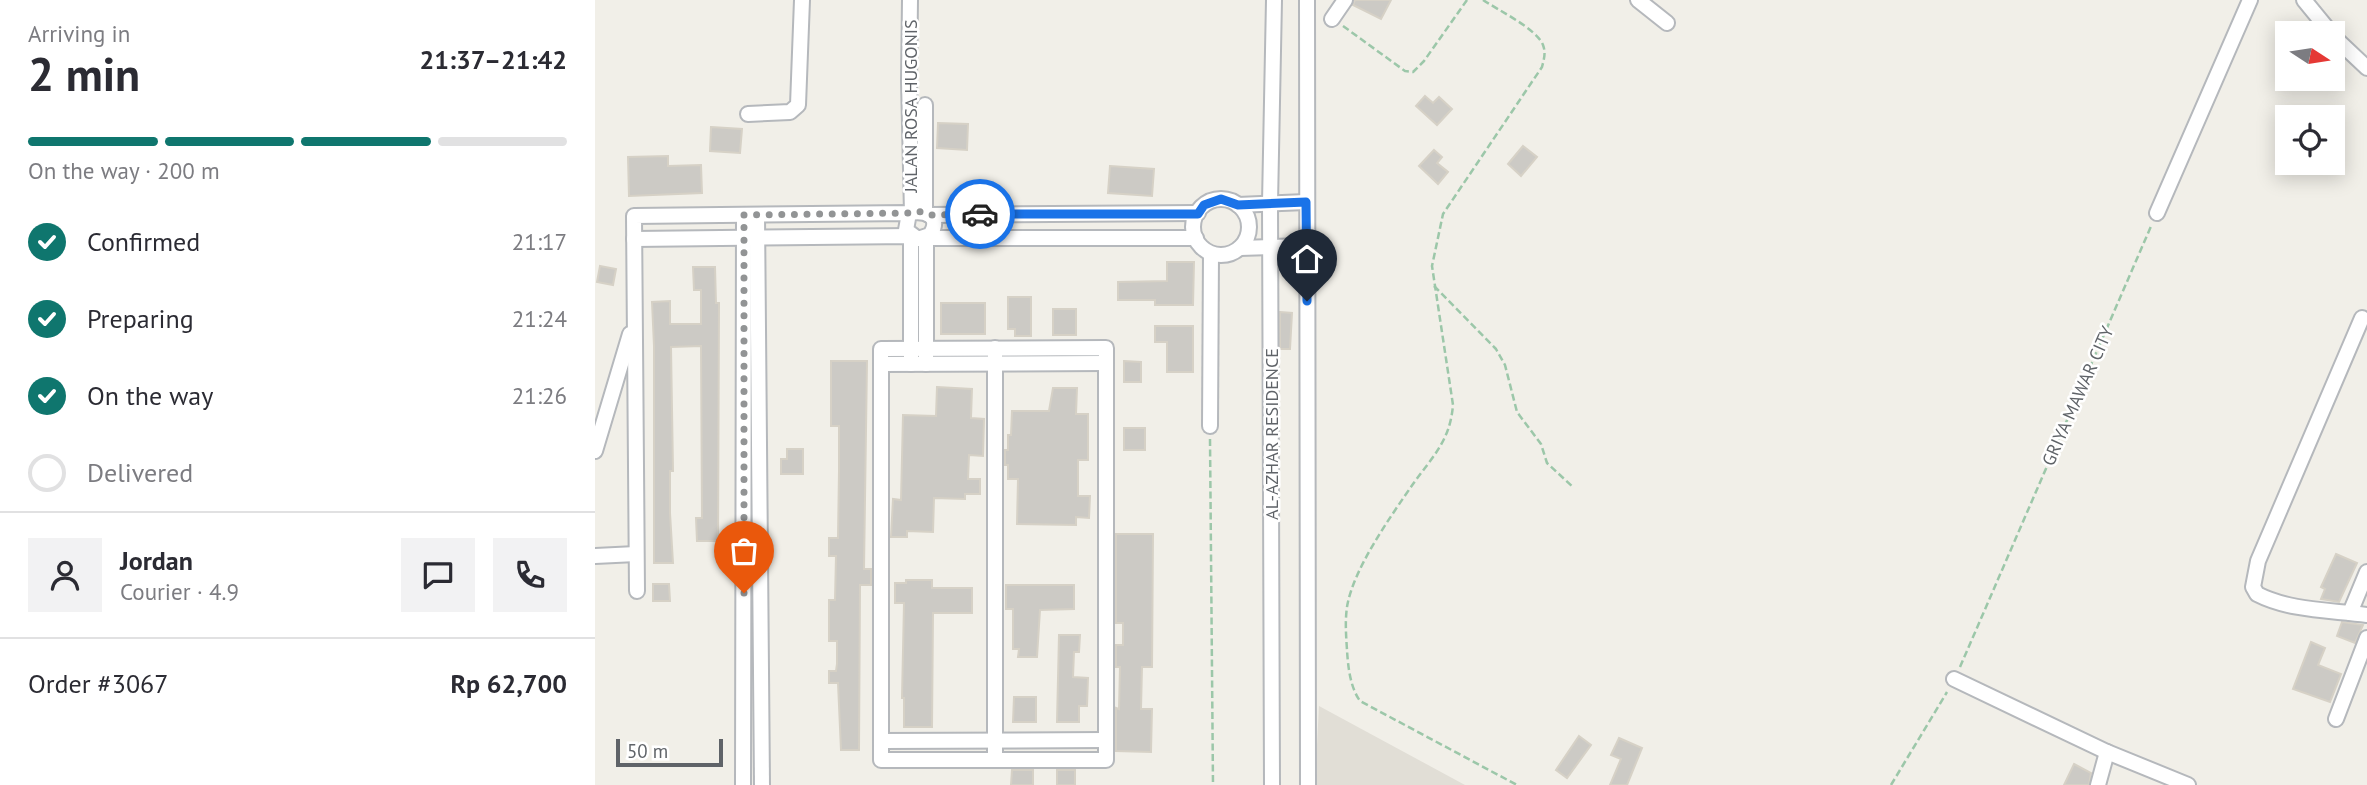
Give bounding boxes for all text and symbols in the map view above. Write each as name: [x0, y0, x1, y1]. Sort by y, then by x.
text: Arriving in: [28, 19, 130, 48]
street label: JALAN ROSA HUGONIS: [899, 19, 922, 194]
north arrow: [2275, 21, 2345, 91]
map controls: [2275, 21, 2345, 175]
text: 21:37–21:42: [420, 43, 567, 76]
text: 2 min: [28, 44, 140, 104]
button: locate: [2275, 105, 2345, 175]
text: On the way · 200 m: [28, 156, 220, 185]
courier: [945, 179, 1015, 249]
icon: car: [961, 195, 999, 233]
icon: check: [28, 223, 66, 261]
text: Confirmed: [87, 225, 200, 258]
text: 21:17: [512, 227, 567, 256]
pin: [1277, 229, 1337, 301]
icon: home: [1288, 240, 1326, 278]
icon: check: [28, 300, 66, 338]
text: Preparing: [87, 302, 194, 335]
text: 21:24: [512, 304, 567, 333]
street label: GRIYA MAWAR CITY: [2036, 322, 2119, 469]
street label: AL-AZHAR RESIDENCE: [1260, 348, 1283, 520]
icon: check: [28, 377, 66, 415]
text: On the way: [87, 379, 213, 412]
text: 21:26: [512, 381, 567, 410]
text: Delivered: [87, 456, 193, 489]
pin: [714, 521, 774, 593]
icon: bag: [725, 532, 763, 570]
button: person: [28, 538, 102, 612]
button: chat: [401, 538, 475, 612]
button: phone: [493, 538, 567, 612]
text: Jordan: [120, 544, 193, 577]
text: Courier · 4.9: [120, 577, 239, 606]
text: Order #3067: [28, 667, 168, 700]
text: Rp 62,700: [450, 667, 567, 700]
scale bar: [616, 736, 723, 768]
text: 50 m: [627, 739, 668, 763]

